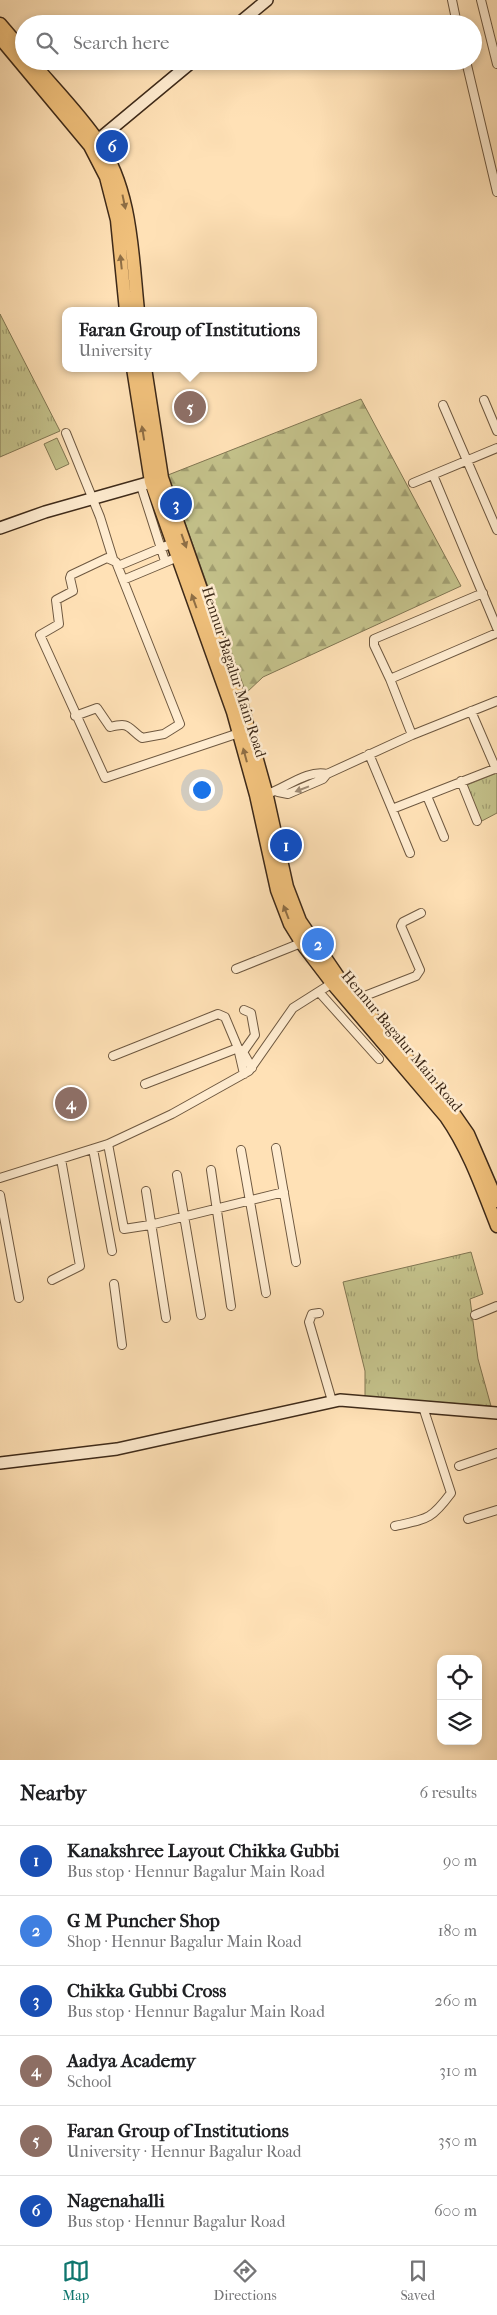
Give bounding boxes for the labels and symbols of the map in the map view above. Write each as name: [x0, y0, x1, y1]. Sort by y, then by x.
pin: 6: [96, 127, 128, 165]
one-way arrow: [121, 195, 129, 211]
one-way arrow: [117, 254, 125, 270]
pin: 5: [174, 388, 206, 426]
one-way arrow: [139, 425, 147, 441]
pin: 3: [160, 485, 192, 523]
one-way arrow: [181, 533, 188, 548]
street label: Hennur Bagalur Main Road: [198, 584, 270, 761]
one-way arrow: [190, 593, 198, 608]
one-way arrow: [241, 748, 249, 763]
your location: [189, 777, 215, 803]
one-way arrow: [295, 785, 309, 793]
pin: 1: [270, 826, 302, 864]
one-way arrow: [281, 905, 289, 920]
pin: 2: [302, 925, 334, 963]
street label: Hennur Bagalur Main Road: [338, 967, 467, 1116]
pin: 4: [55, 1084, 87, 1122]

